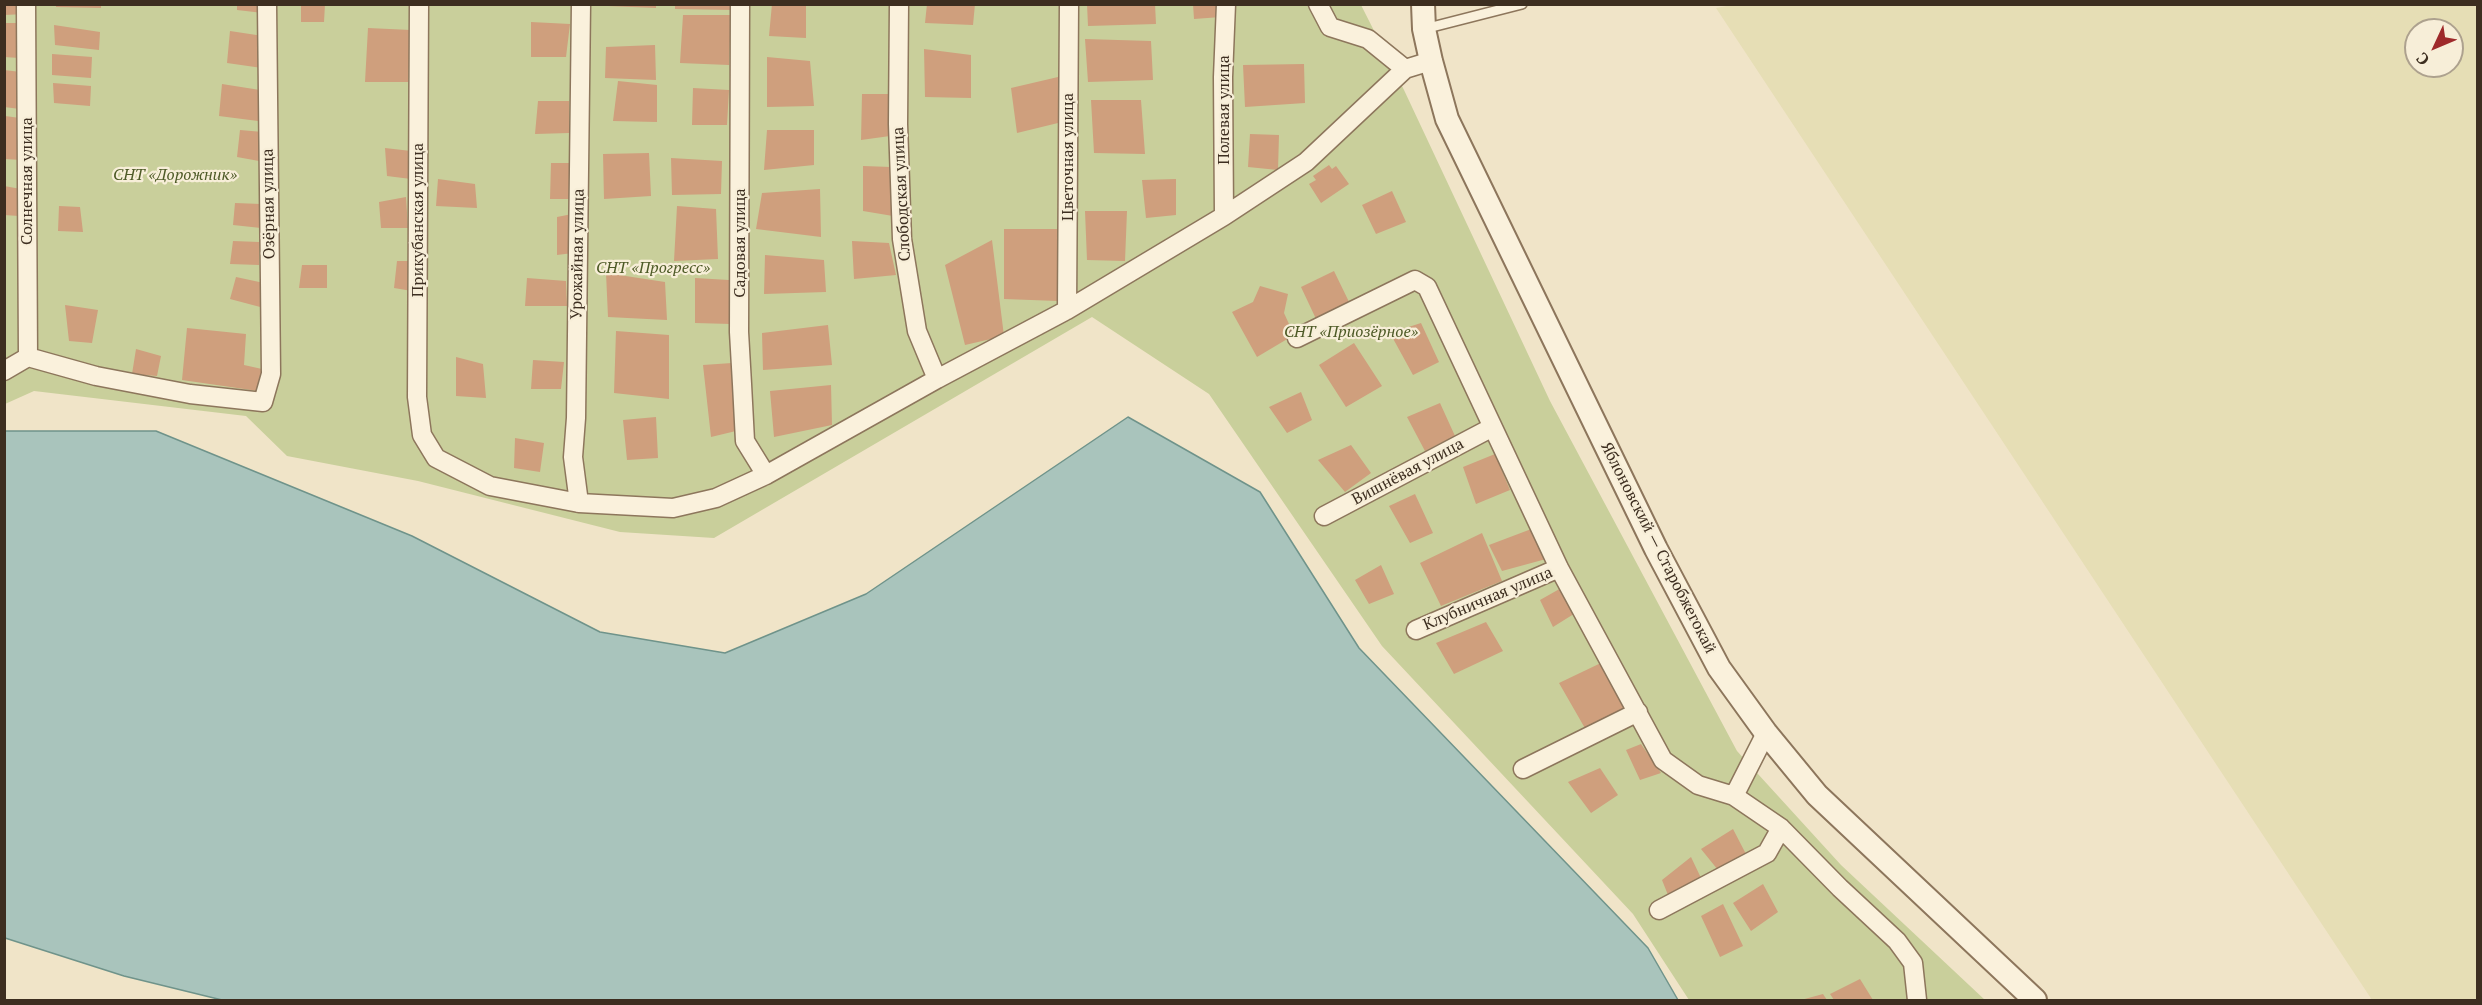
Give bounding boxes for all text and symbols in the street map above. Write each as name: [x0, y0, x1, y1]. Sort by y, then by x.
north arrow: [2404, 18, 2464, 78]
text: С: [2411, 48, 2434, 71]
street label: Полевая улица: [1214, 55, 1234, 165]
street label: Цветочная улица: [1058, 93, 1078, 221]
street label: Солнечная улица: [17, 117, 37, 245]
street label: Слободская улица: [889, 126, 915, 262]
street label: Прикубанская улица: [408, 143, 428, 297]
street label: Озёрная улица: [258, 148, 280, 260]
park label: СНТ «Дорожник»: [113, 165, 237, 185]
street label: Урожайная улица: [567, 188, 589, 320]
street label: Садовая улица: [730, 188, 750, 298]
park label: СНТ «Прогресс»: [596, 258, 710, 278]
park label: СНТ «Приозёрное»: [1284, 322, 1418, 342]
street label: Вишнёвая улица: [1349, 434, 1467, 510]
street label: Яблоновский — Старобжегокай: [1596, 439, 1720, 657]
street label: Клубничная улица: [1420, 563, 1556, 635]

